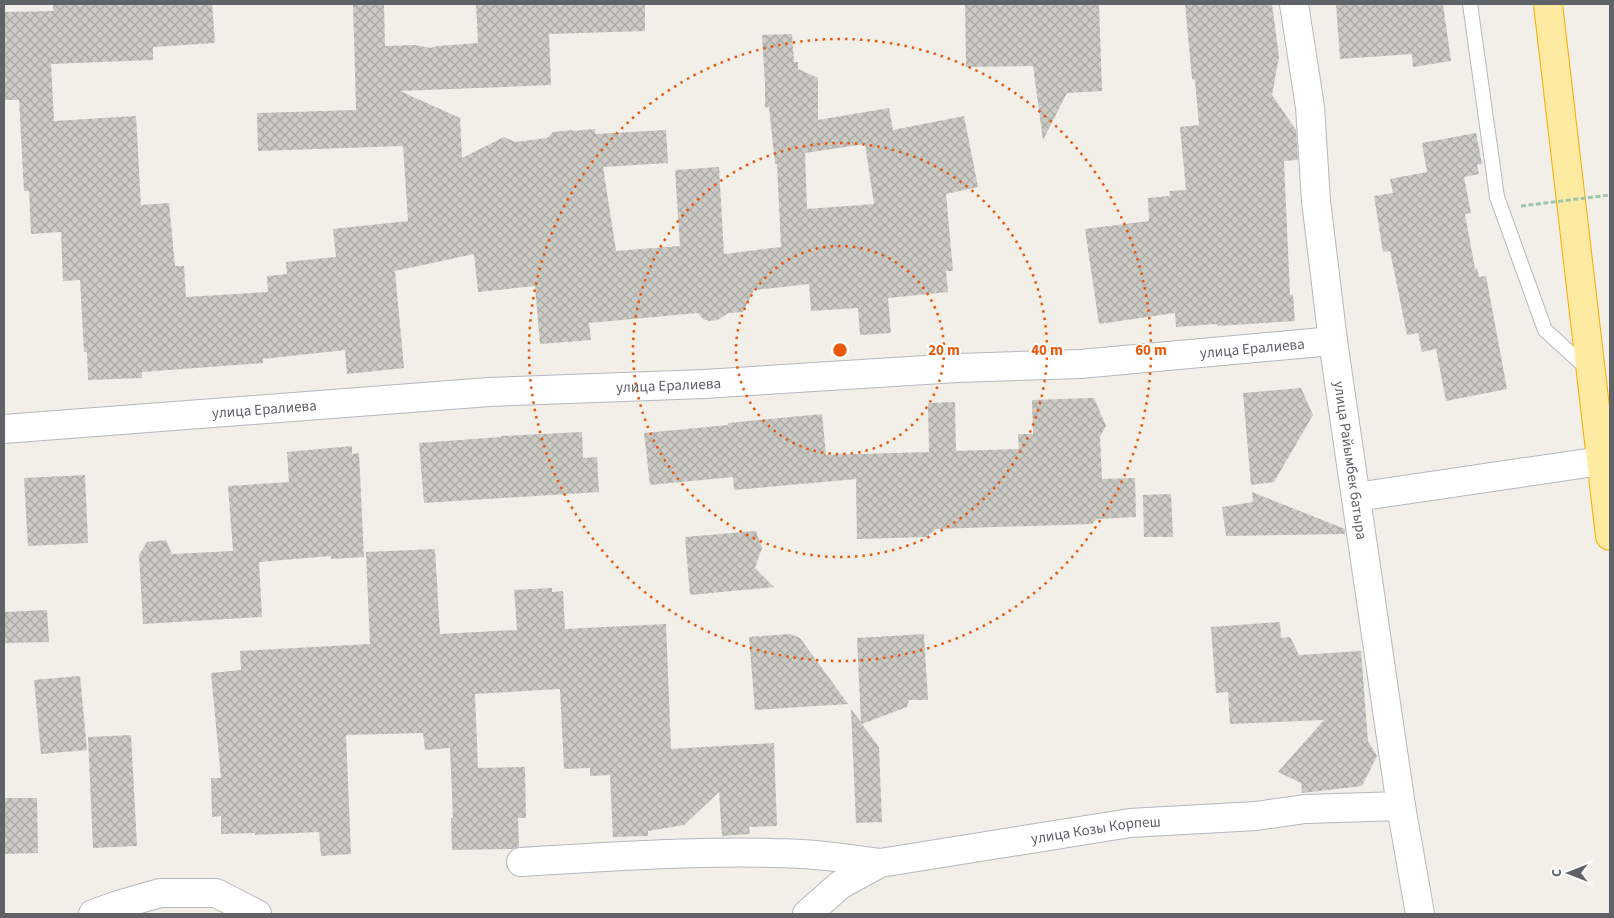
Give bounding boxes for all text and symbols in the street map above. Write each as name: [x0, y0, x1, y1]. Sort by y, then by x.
street label: улица Ералиева: [1199, 334, 1305, 364]
text: 20 m: [928, 340, 960, 361]
text: 40 m: [1031, 340, 1063, 361]
text: 60 m: [1135, 340, 1167, 361]
centre of rings: [831, 341, 849, 359]
street label: улица Ералиева: [616, 373, 722, 398]
street label: улица Райымбек батыра: [1328, 380, 1372, 541]
street label: улица Ералиева: [211, 395, 317, 424]
street label: улица Козы Корпеш: [1029, 811, 1161, 850]
north arrow: [1544, 848, 1594, 898]
text: С: [1547, 869, 1567, 877]

